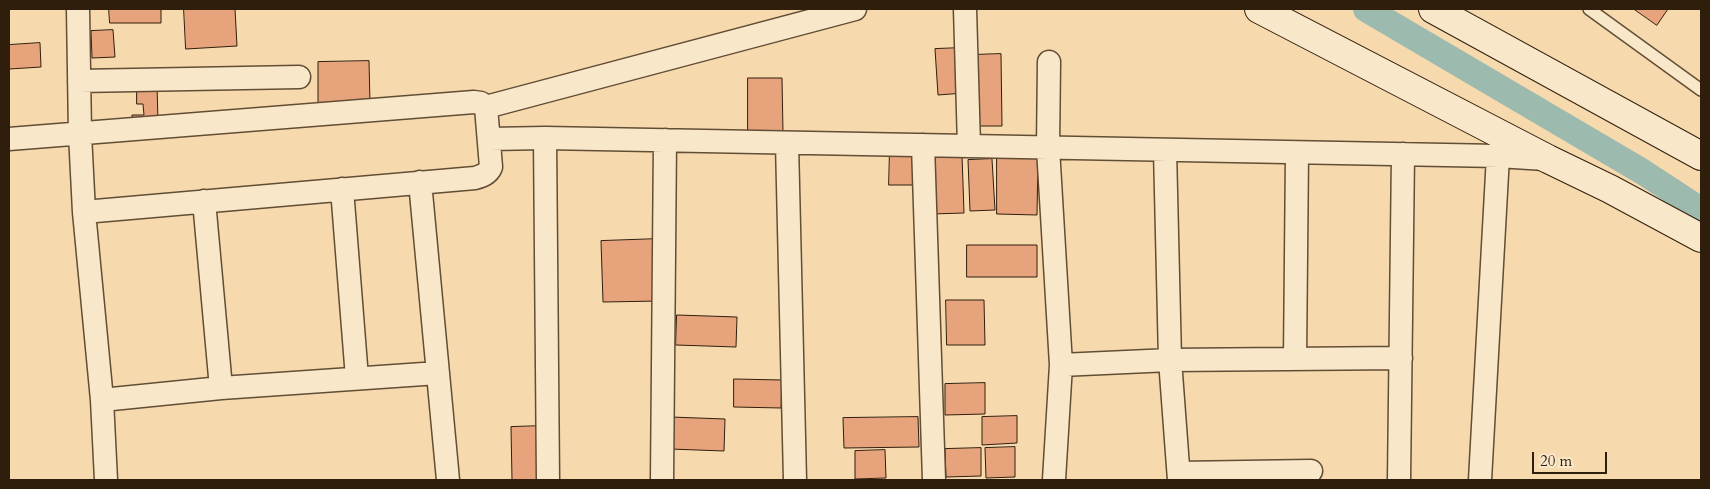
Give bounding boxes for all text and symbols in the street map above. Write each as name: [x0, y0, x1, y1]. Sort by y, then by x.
scale bar: [1535, 442, 1610, 474]
text: 20 m: [1540, 451, 1572, 471]

